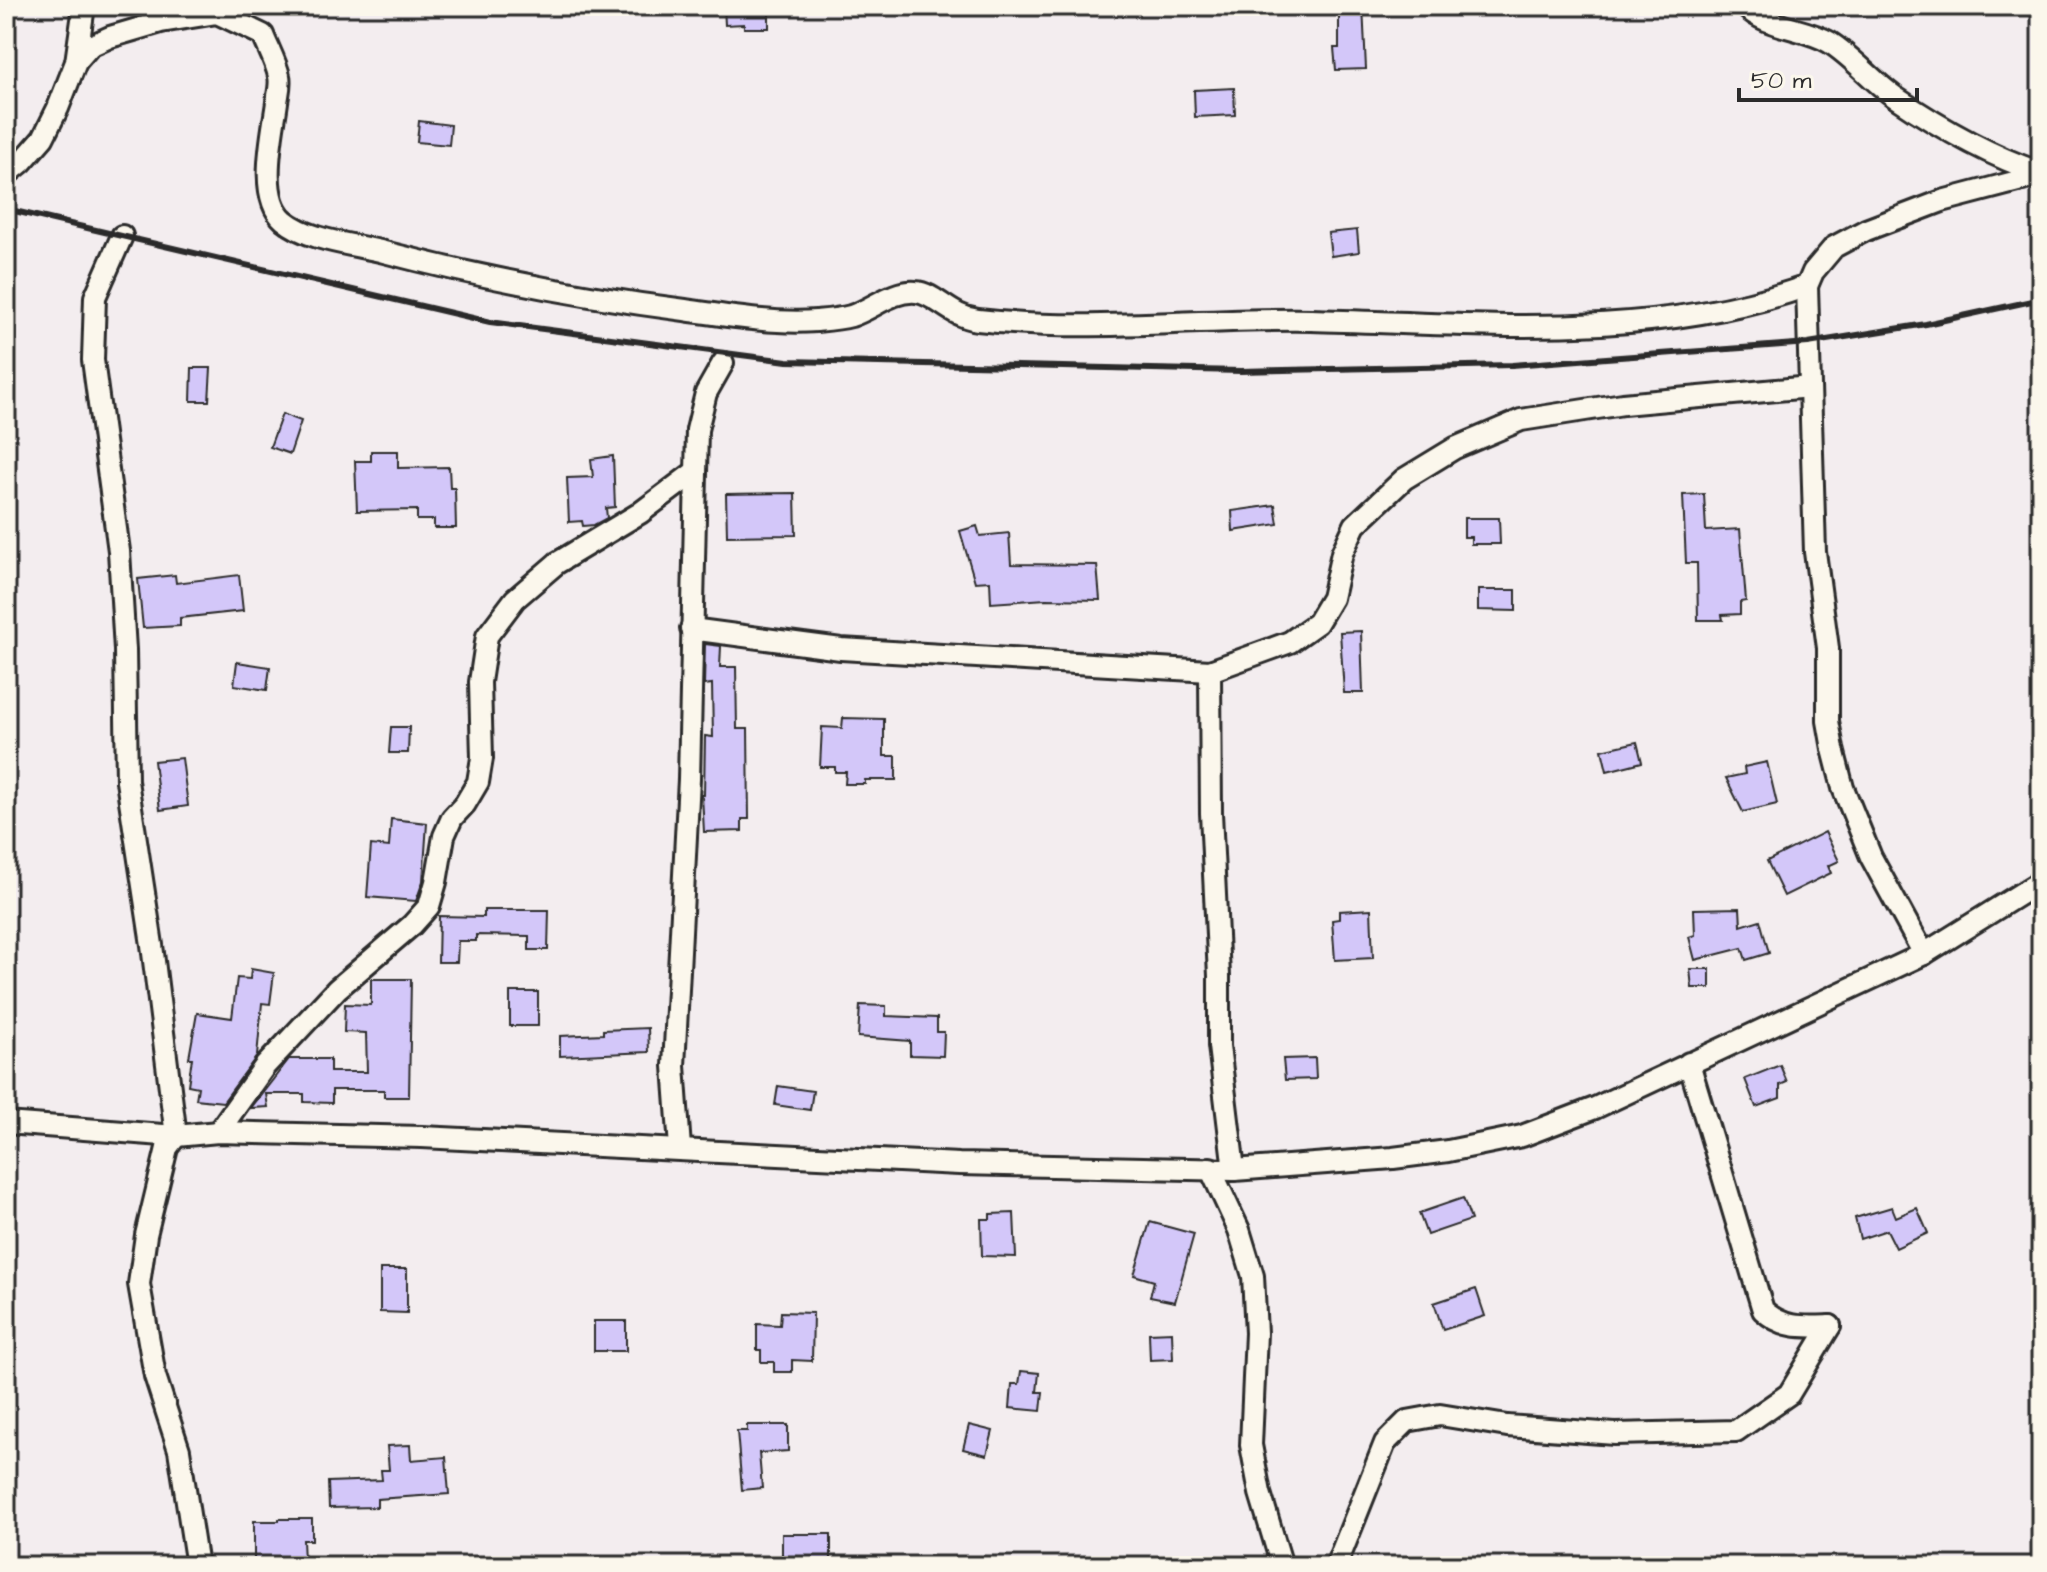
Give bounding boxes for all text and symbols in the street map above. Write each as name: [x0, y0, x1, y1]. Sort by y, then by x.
scale bar: [1739, 52, 1917, 102]
text: 50 m: [1751, 64, 1812, 98]

